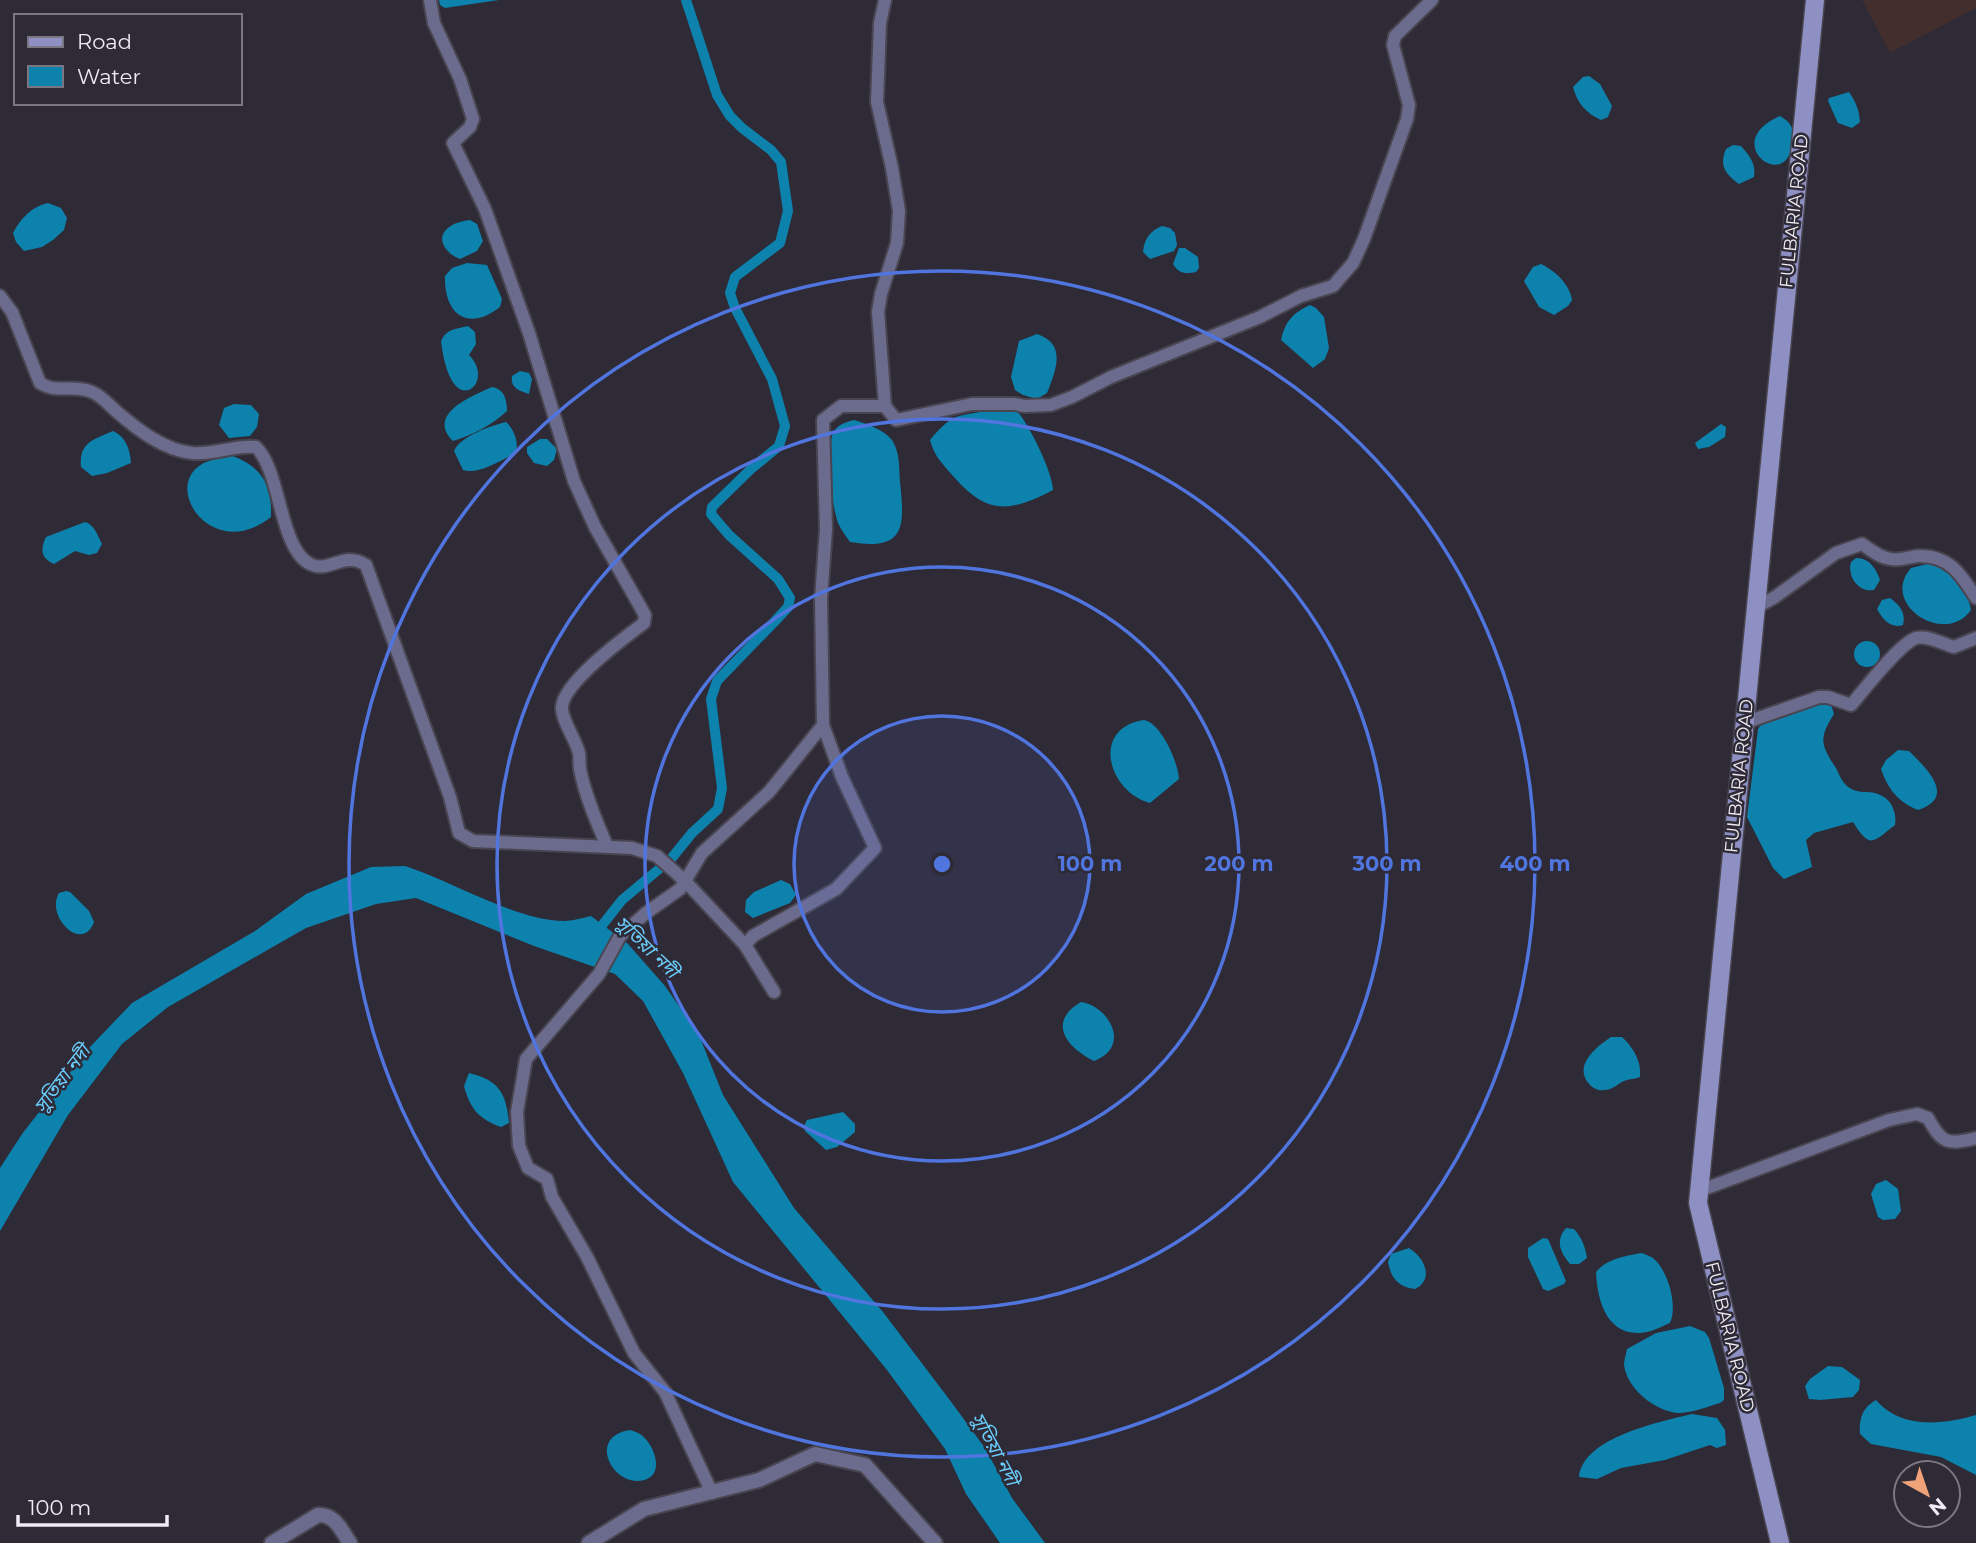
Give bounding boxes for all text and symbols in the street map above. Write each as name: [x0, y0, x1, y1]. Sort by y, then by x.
legend: [14, 14, 242, 105]
text: Road: [77, 29, 132, 54]
text: Water: [77, 64, 141, 89]
street label: FULBARIA ROAD: [1775, 133, 1813, 289]
street label: FULBARIA ROAD: [1720, 698, 1758, 854]
text: 100 m: [1058, 851, 1122, 876]
text: 200 m: [1205, 851, 1273, 876]
text: 300 m: [1352, 851, 1421, 876]
text: 400 m: [1500, 851, 1570, 876]
centre of rings: [930, 852, 954, 876]
water label: সুতিয়া নদী: [611, 911, 686, 986]
water label: সুতিয়া নদী: [29, 1037, 97, 1118]
street label: FULBARIA ROAD: [1701, 1259, 1759, 1415]
water label: সুতিয়া নদী: [966, 1409, 1026, 1493]
north arrow: [1892, 1459, 1962, 1529]
scale bar: [18, 1484, 166, 1528]
text: N: [1924, 1493, 1951, 1520]
text: 100 m: [28, 1495, 91, 1520]

